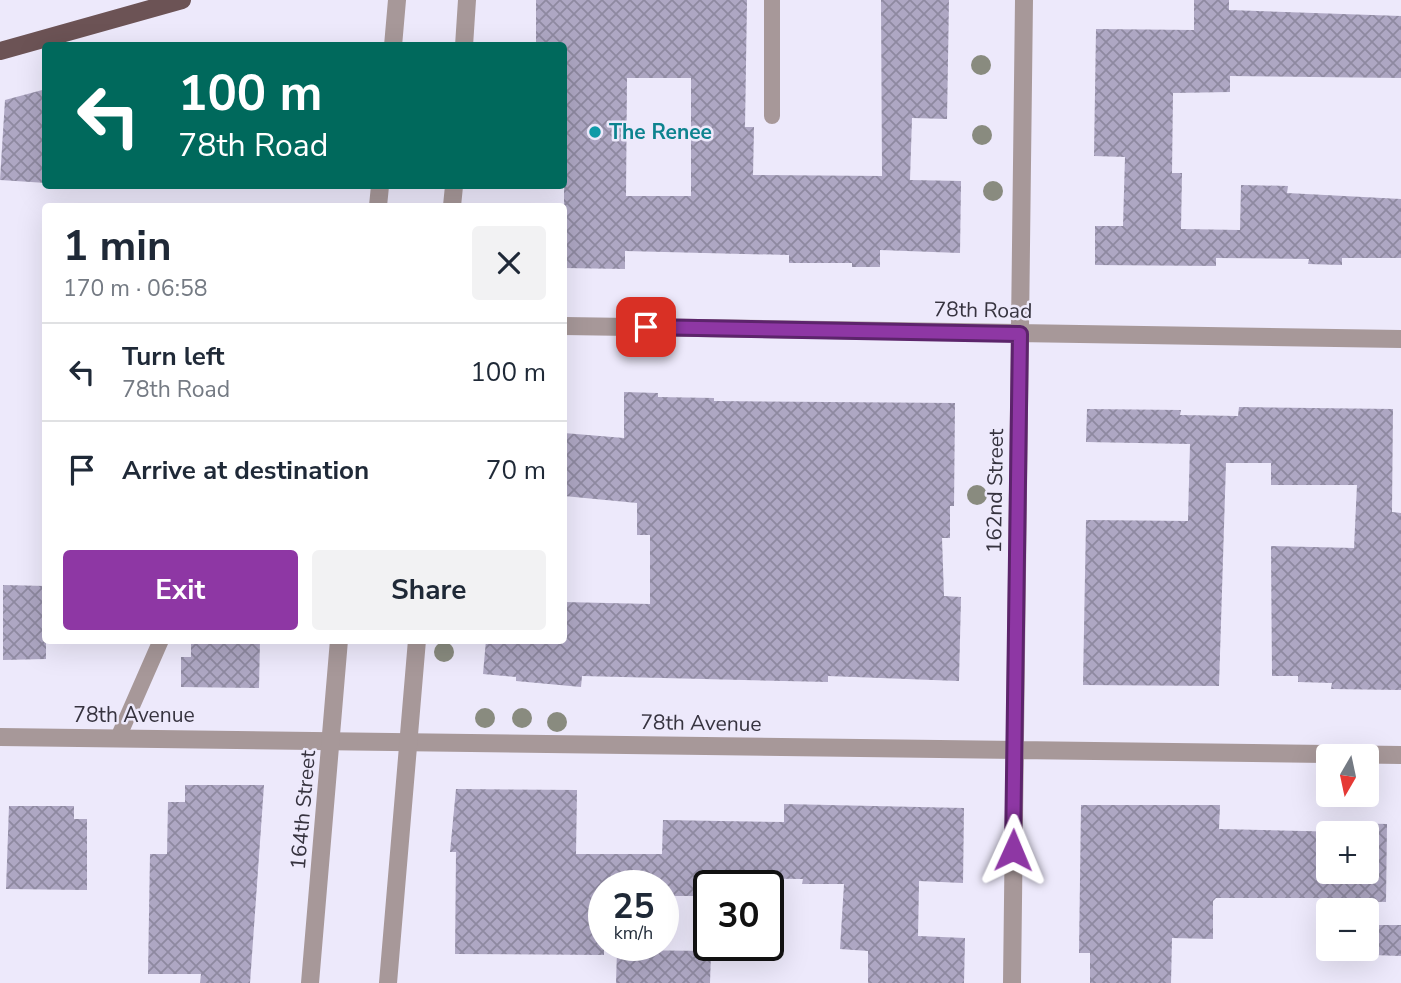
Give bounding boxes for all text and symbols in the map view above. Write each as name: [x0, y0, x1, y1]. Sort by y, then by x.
text: 100 m: [178, 60, 322, 127]
icon: left: [63, 70, 154, 161]
place label: The Renee: [609, 118, 712, 146]
text: 78th Road: [178, 124, 328, 167]
marker: The Renee: [587, 124, 603, 140]
text: 1 min: [63, 218, 172, 275]
button: close: [472, 226, 546, 300]
text: 170 m · 06:58: [63, 273, 208, 304]
street label: 78th Road: [933, 295, 1033, 325]
pin: [616, 297, 676, 357]
icon: arrive: [627, 308, 665, 346]
text: Turn left: [122, 339, 225, 374]
icon: left: [63, 353, 101, 391]
text: 100 m: [470, 355, 546, 390]
text: 78th Road: [122, 374, 230, 405]
street label: 162nd Street: [980, 428, 1010, 554]
icon: arrive: [63, 451, 101, 489]
text: Arrive at destination: [122, 453, 369, 488]
text: 70 m: [486, 453, 546, 488]
button: Exit: [63, 550, 298, 630]
button: Share: [312, 550, 546, 630]
street label: 78th Avenue: [73, 701, 195, 729]
street label: 78th Avenue: [640, 708, 762, 738]
north arrow: [1316, 744, 1379, 807]
map controls: [1316, 744, 1379, 961]
street label: 164th Street: [284, 748, 322, 871]
position arrow: [976, 813, 1050, 887]
button: +: [1316, 821, 1379, 884]
speed limit sign: 30: [693, 870, 784, 961]
text: 25: [612, 883, 655, 930]
button: −: [1316, 898, 1379, 961]
text: km/h: [614, 921, 653, 945]

